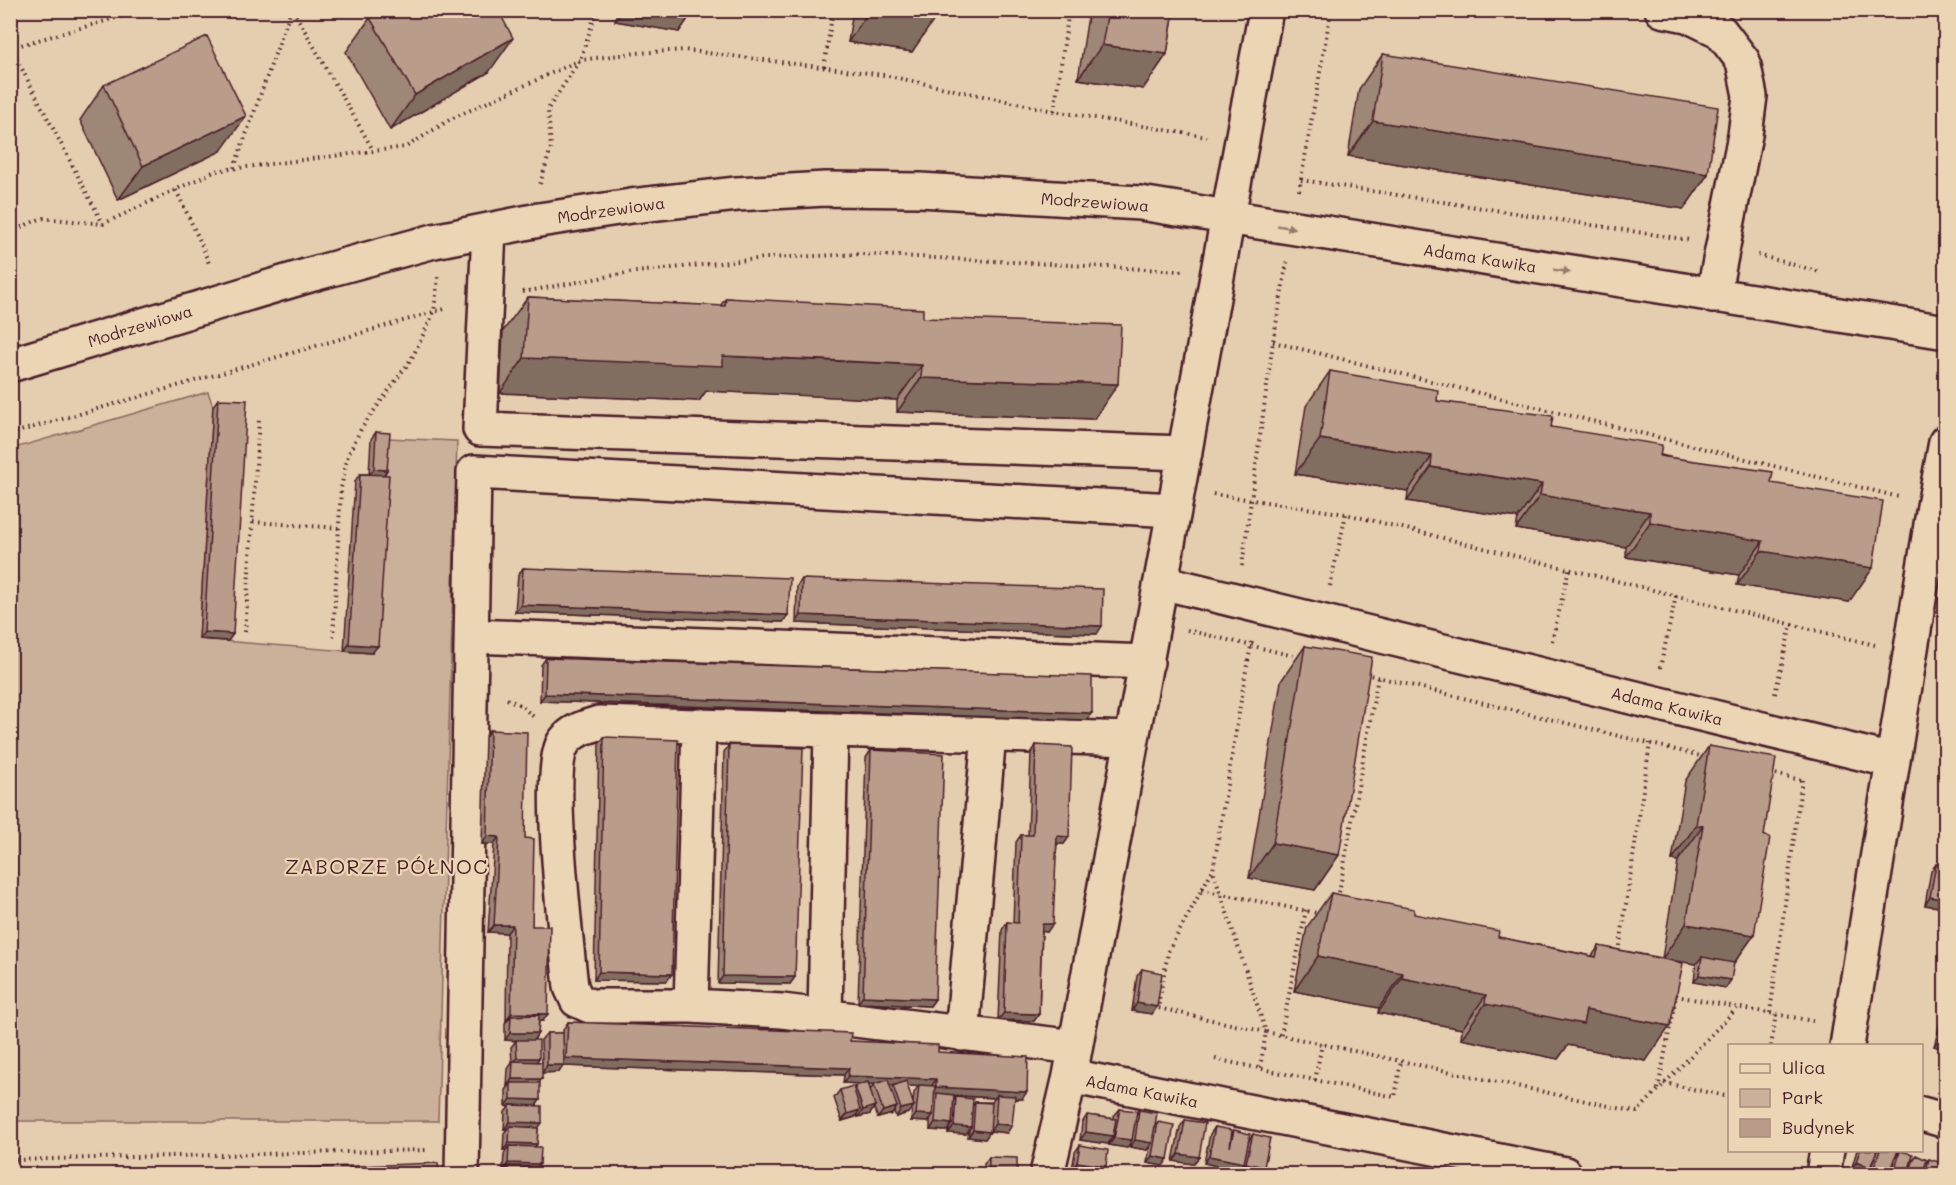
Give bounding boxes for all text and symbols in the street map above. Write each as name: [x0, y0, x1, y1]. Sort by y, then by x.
street label: Modrzewiowa: [1040, 187, 1150, 216]
street label: Modrzewiowa: [556, 192, 666, 227]
one-way arrow: [1277, 223, 1296, 232]
street label: Adama Kawika: [1422, 238, 1538, 277]
one-way arrow: [1552, 267, 1571, 276]
street label: Modrzewiowa: [85, 300, 195, 351]
street label: Adama Kawika: [1609, 681, 1725, 730]
district label: ZABORZE PÓŁNOC: [285, 853, 489, 879]
legend: [1728, 1044, 1923, 1152]
text: Ulica: [1782, 1055, 1826, 1079]
street label: Adama Kawika: [1084, 1069, 1200, 1112]
text: Park: [1782, 1085, 1823, 1109]
text: Budynek: [1782, 1115, 1855, 1139]

